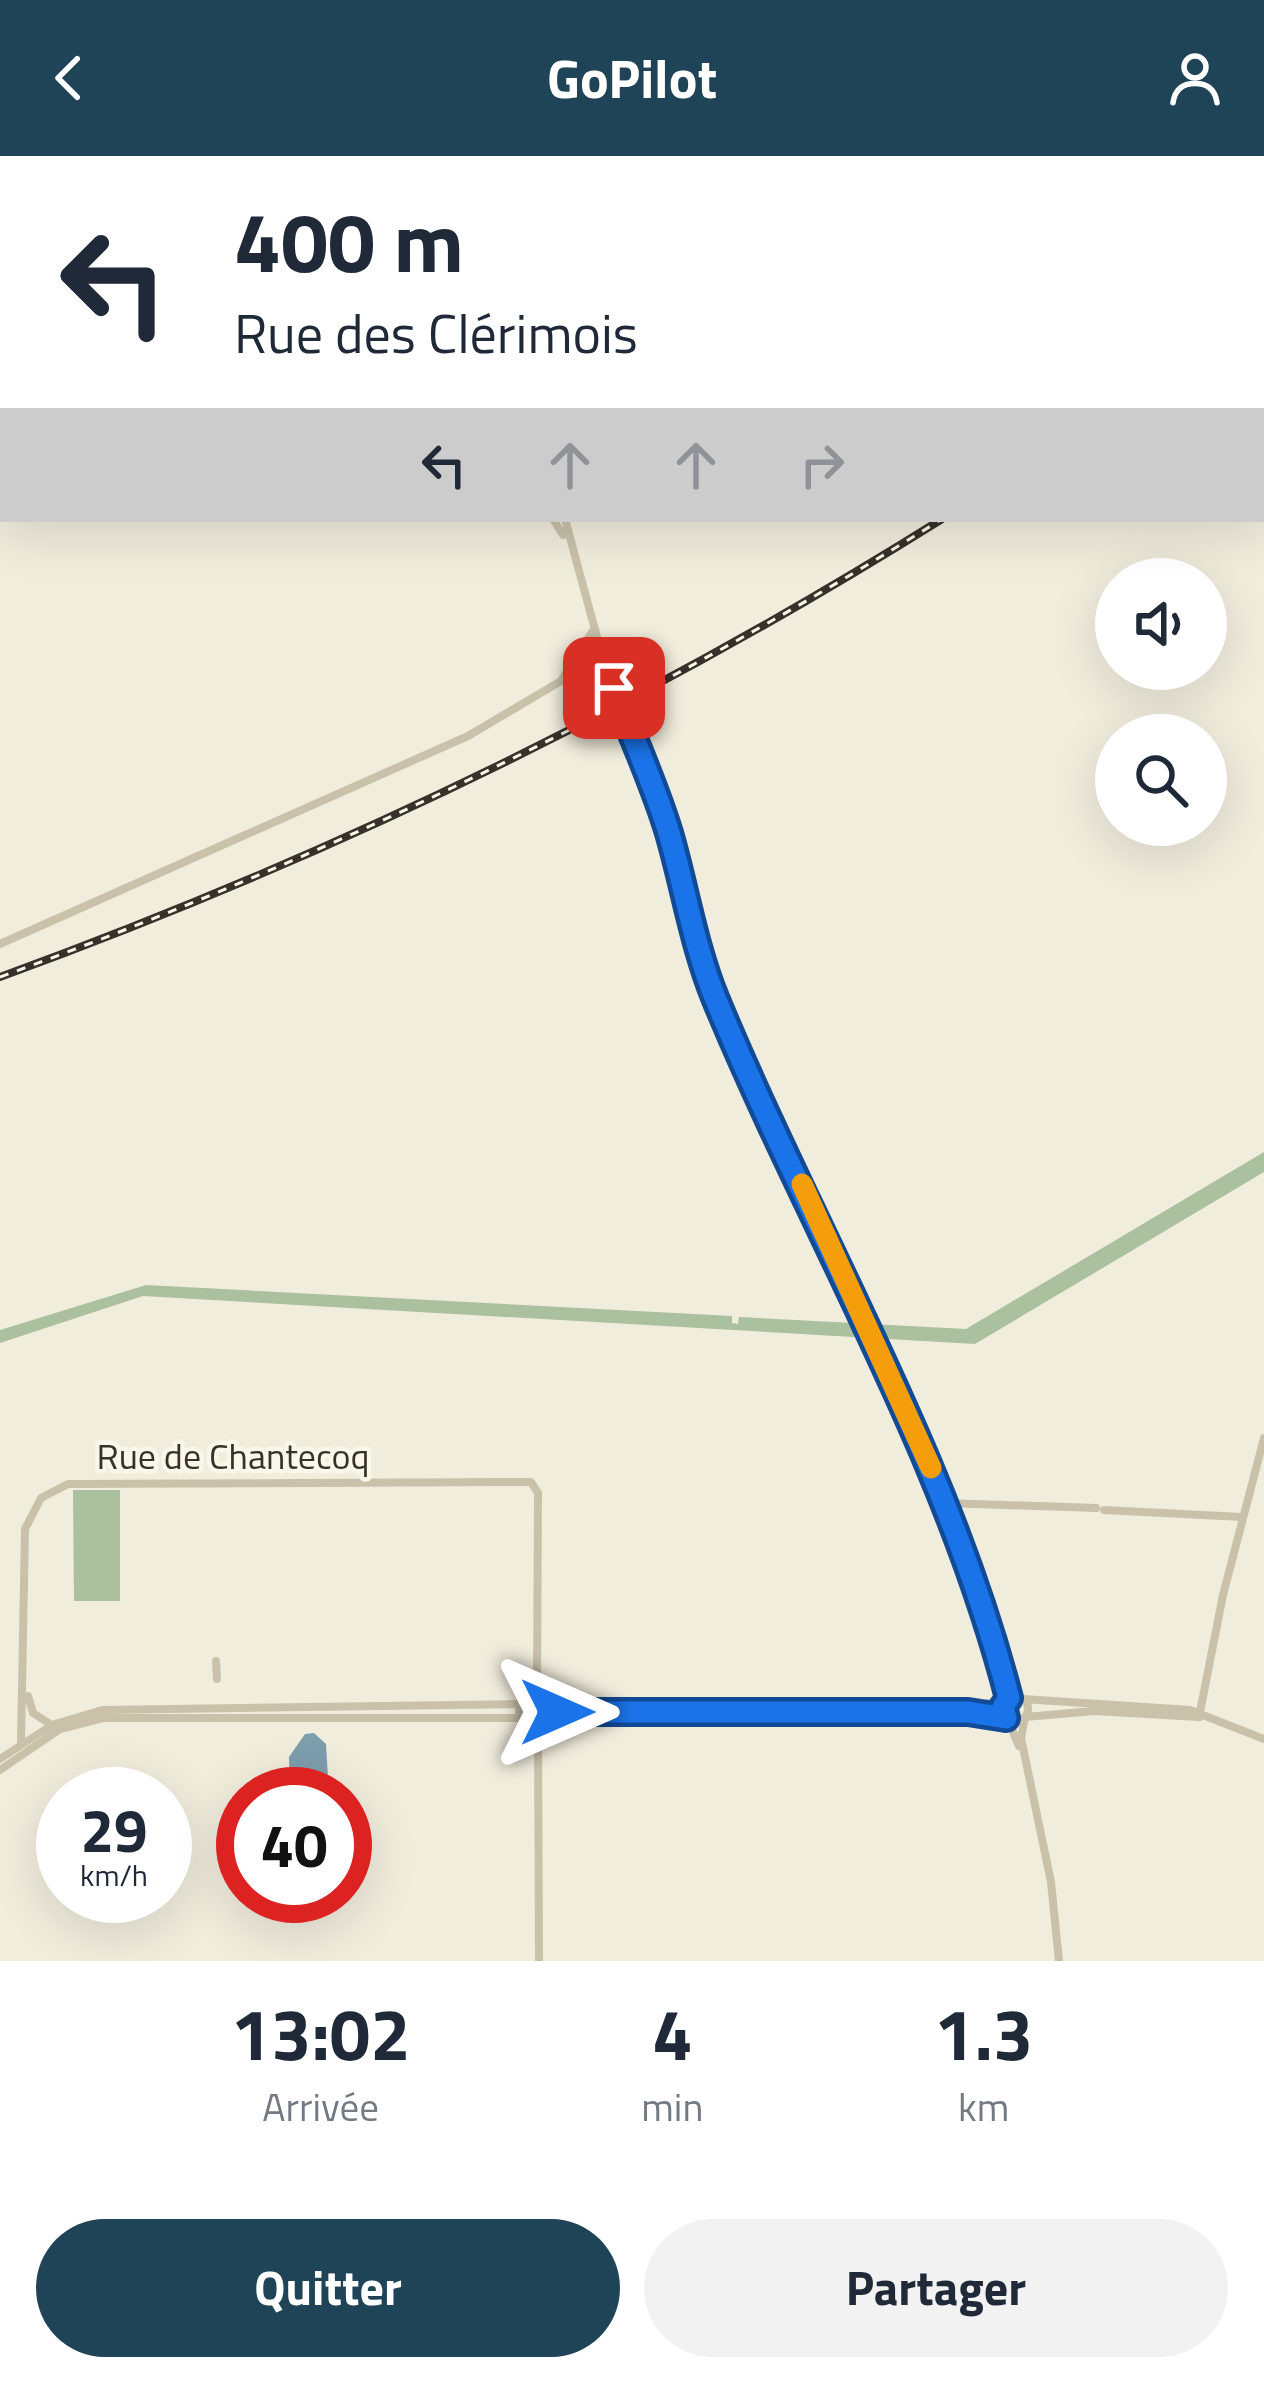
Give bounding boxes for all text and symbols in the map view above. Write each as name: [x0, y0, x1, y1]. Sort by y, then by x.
text: GoPilot: [547, 37, 717, 119]
icon: back: [36, 45, 102, 111]
icon: person: [1162, 45, 1228, 111]
text: 400 m: [234, 177, 464, 305]
icon: left: [36, 204, 192, 360]
text: Rue des Clérimois: [234, 292, 638, 374]
icon: left: [411, 432, 477, 498]
icon: ahead: [537, 432, 603, 498]
icon: ahead: [663, 432, 729, 498]
icon: right: [789, 432, 855, 498]
map controls: [1095, 558, 1227, 846]
button: sound: [1095, 558, 1227, 690]
pin: [563, 637, 665, 739]
icon: arrive: [581, 655, 647, 721]
button: search: [1095, 714, 1227, 846]
street label: Rue de Chantecoq: [97, 1428, 369, 1483]
position arrow: [494, 1649, 620, 1775]
speed limit sign: 40: [216, 1767, 372, 1923]
text: 29: [80, 1784, 148, 1875]
text: km/h: [80, 1852, 148, 1898]
text: 13:02: [231, 1978, 410, 2088]
text: 4: [652, 1978, 692, 2088]
text: 1.3: [934, 1978, 1033, 2088]
text: Arrivée: [262, 2077, 379, 2136]
text: min: [641, 2077, 703, 2136]
text: km: [958, 2077, 1009, 2136]
button: Quitter: [36, 2219, 620, 2357]
button: Partager: [644, 2219, 1228, 2357]

